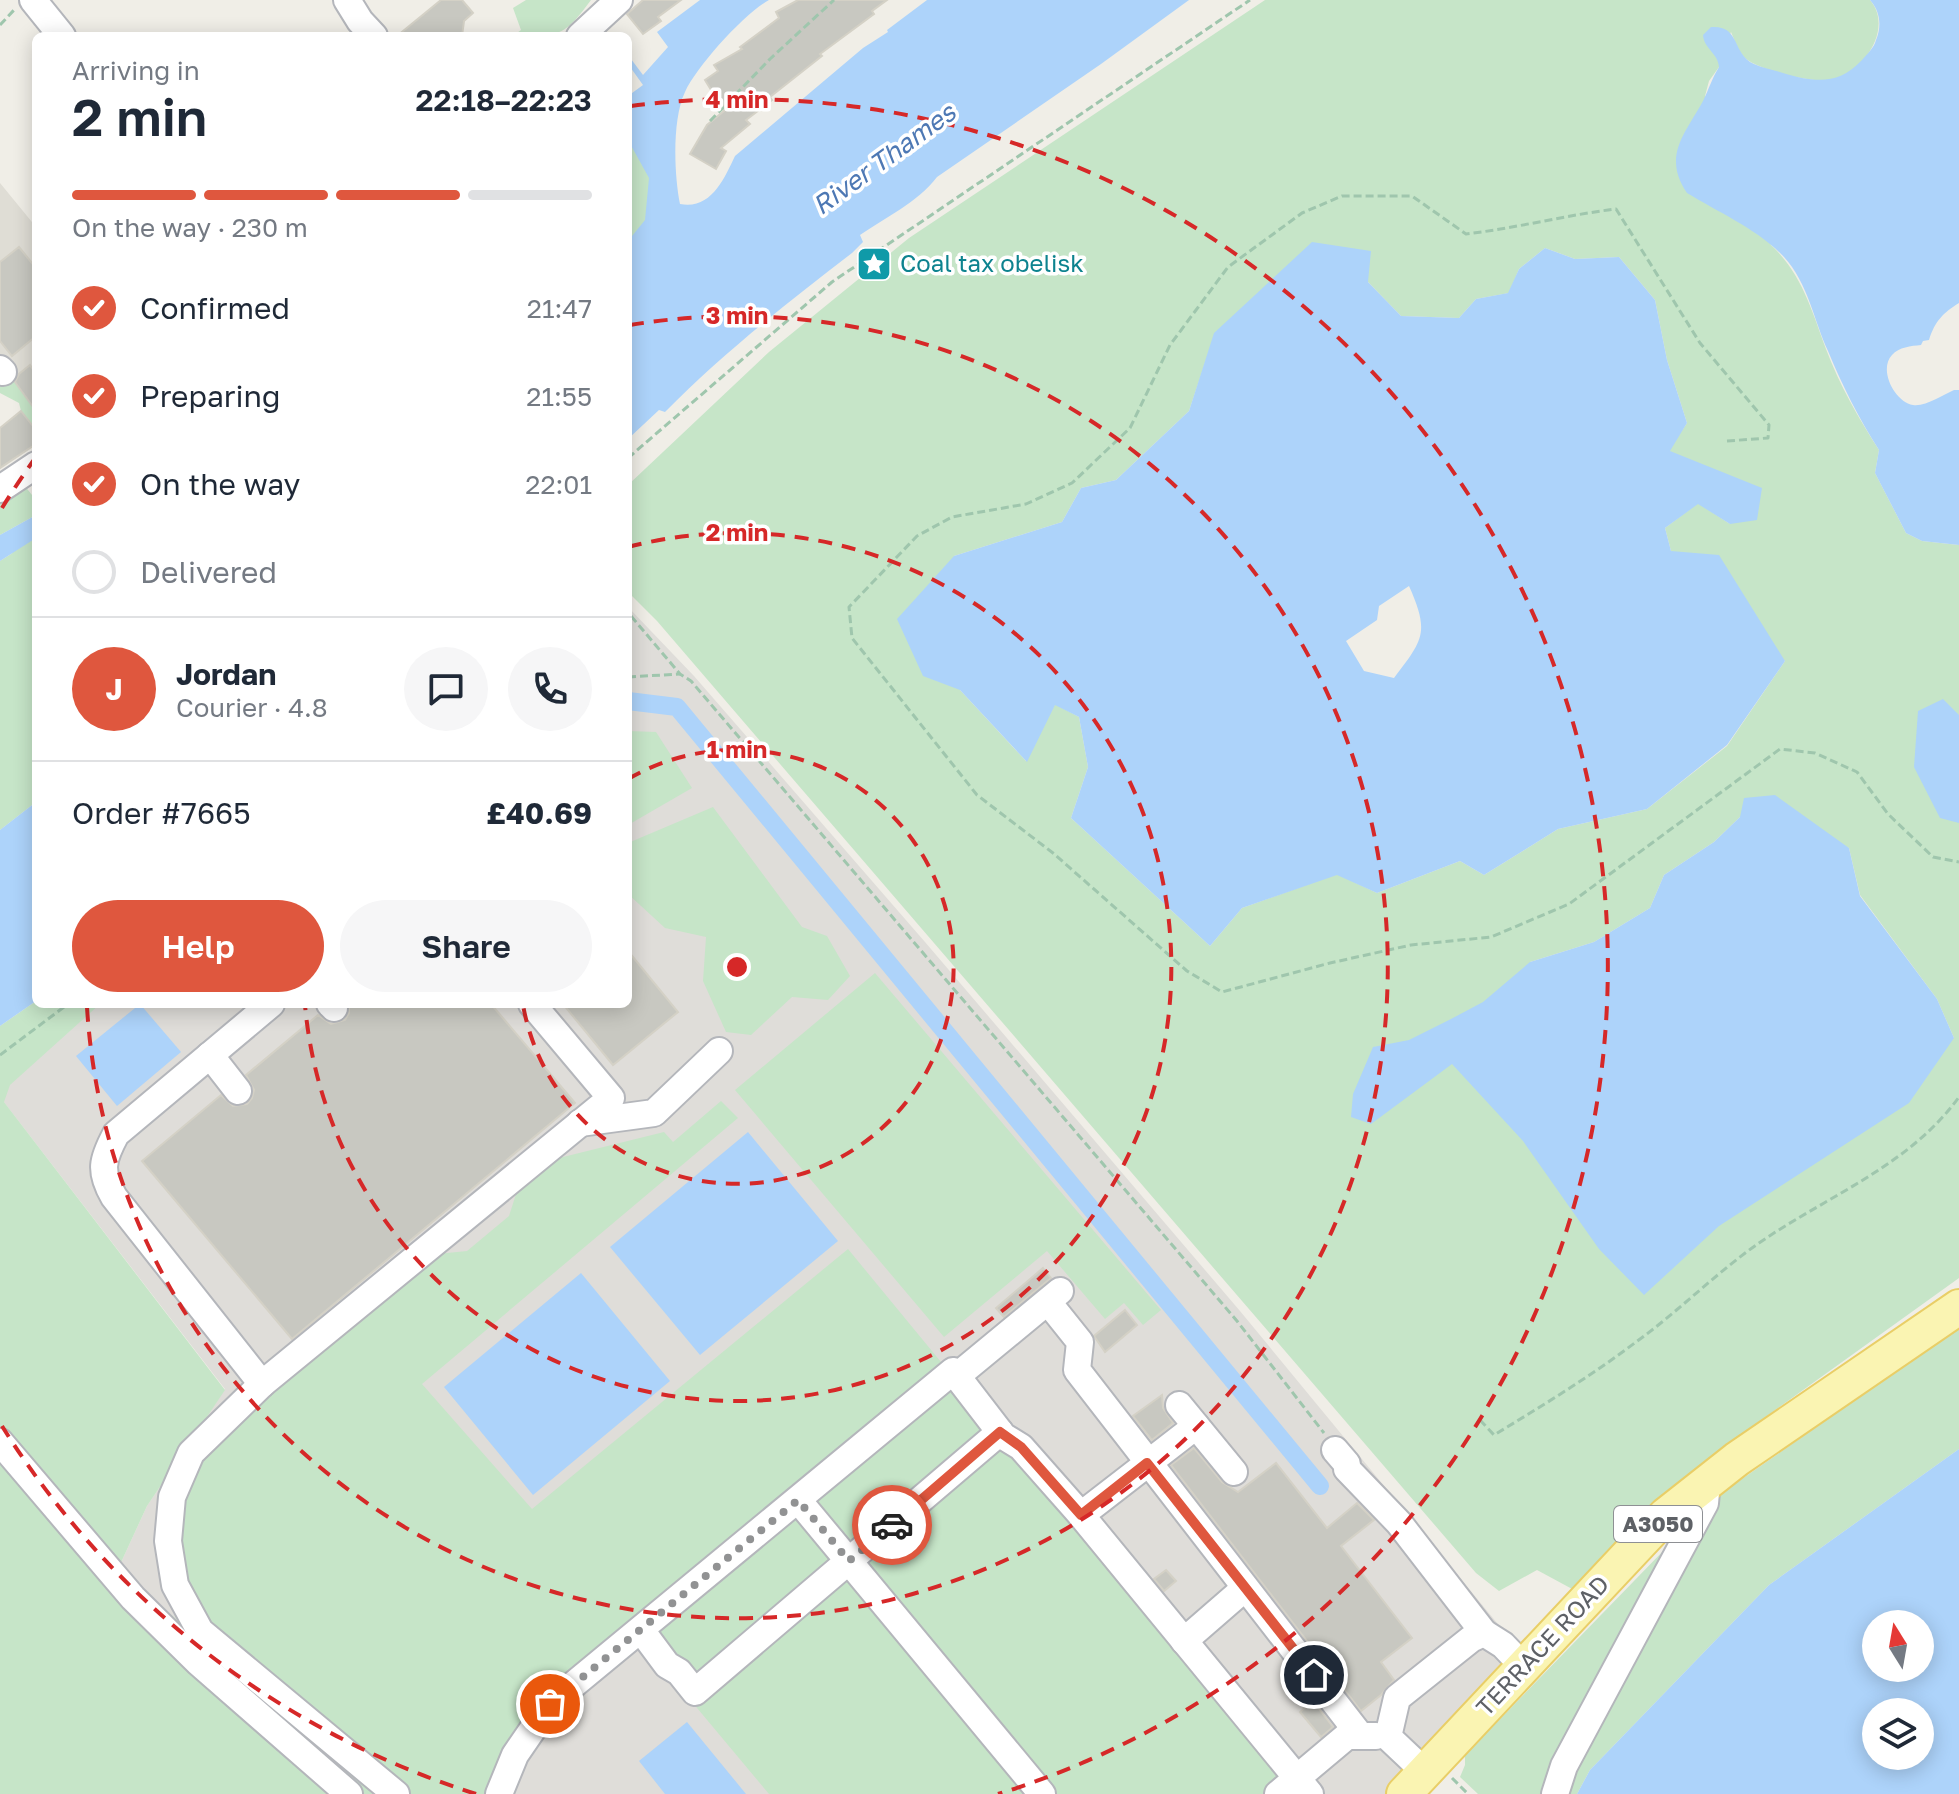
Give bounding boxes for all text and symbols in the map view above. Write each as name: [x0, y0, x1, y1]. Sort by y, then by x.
text: Arriving in: [72, 55, 200, 86]
text: 22:18–22:23: [416, 82, 592, 118]
text: 4 min: [705, 84, 769, 113]
text: 2 min: [72, 85, 207, 147]
water label: River Thames: [806, 96, 962, 221]
text: On the way · 230 m: [72, 212, 308, 243]
place icon: Coal tax obelisk: [855, 245, 893, 283]
place label: Coal tax obelisk: [900, 248, 1084, 277]
icon: check: [72, 286, 116, 330]
text: Confirmed: [140, 290, 290, 326]
text: 21:47: [527, 293, 592, 324]
text: 3 min: [706, 300, 768, 329]
icon: check: [72, 374, 116, 418]
text: Preparing: [140, 378, 281, 414]
text: 21:55: [526, 381, 592, 412]
icon: check: [72, 462, 116, 506]
text: On the way: [140, 466, 300, 502]
text: 22:01: [525, 469, 592, 500]
text: 2 min: [706, 517, 768, 546]
text: Delivered: [140, 554, 277, 590]
button: chat: [404, 647, 488, 731]
button: phone: [508, 647, 592, 731]
text: Jordan: [176, 656, 276, 692]
text: J: [105, 671, 123, 707]
text: Courier · 4.8: [176, 692, 328, 723]
text: 1 min: [707, 734, 767, 763]
text: Order #7665: [72, 795, 251, 831]
text: £40.69: [486, 795, 592, 831]
button: Help: [72, 900, 324, 992]
button: Share: [340, 900, 592, 992]
centre of rings: [723, 953, 751, 981]
courier: [852, 1485, 932, 1565]
icon: car: [870, 1503, 914, 1547]
road number: A3050: [1614, 1506, 1702, 1542]
street label: TERRACE ROAD: [1470, 1569, 1614, 1721]
north arrow: [1862, 1610, 1934, 1682]
map controls: [1862, 1610, 1934, 1770]
pin: [1280, 1641, 1348, 1709]
icon: home: [1292, 1653, 1336, 1697]
pin: [516, 1670, 584, 1738]
icon: bag: [528, 1682, 572, 1726]
button: layers: [1862, 1698, 1934, 1770]

